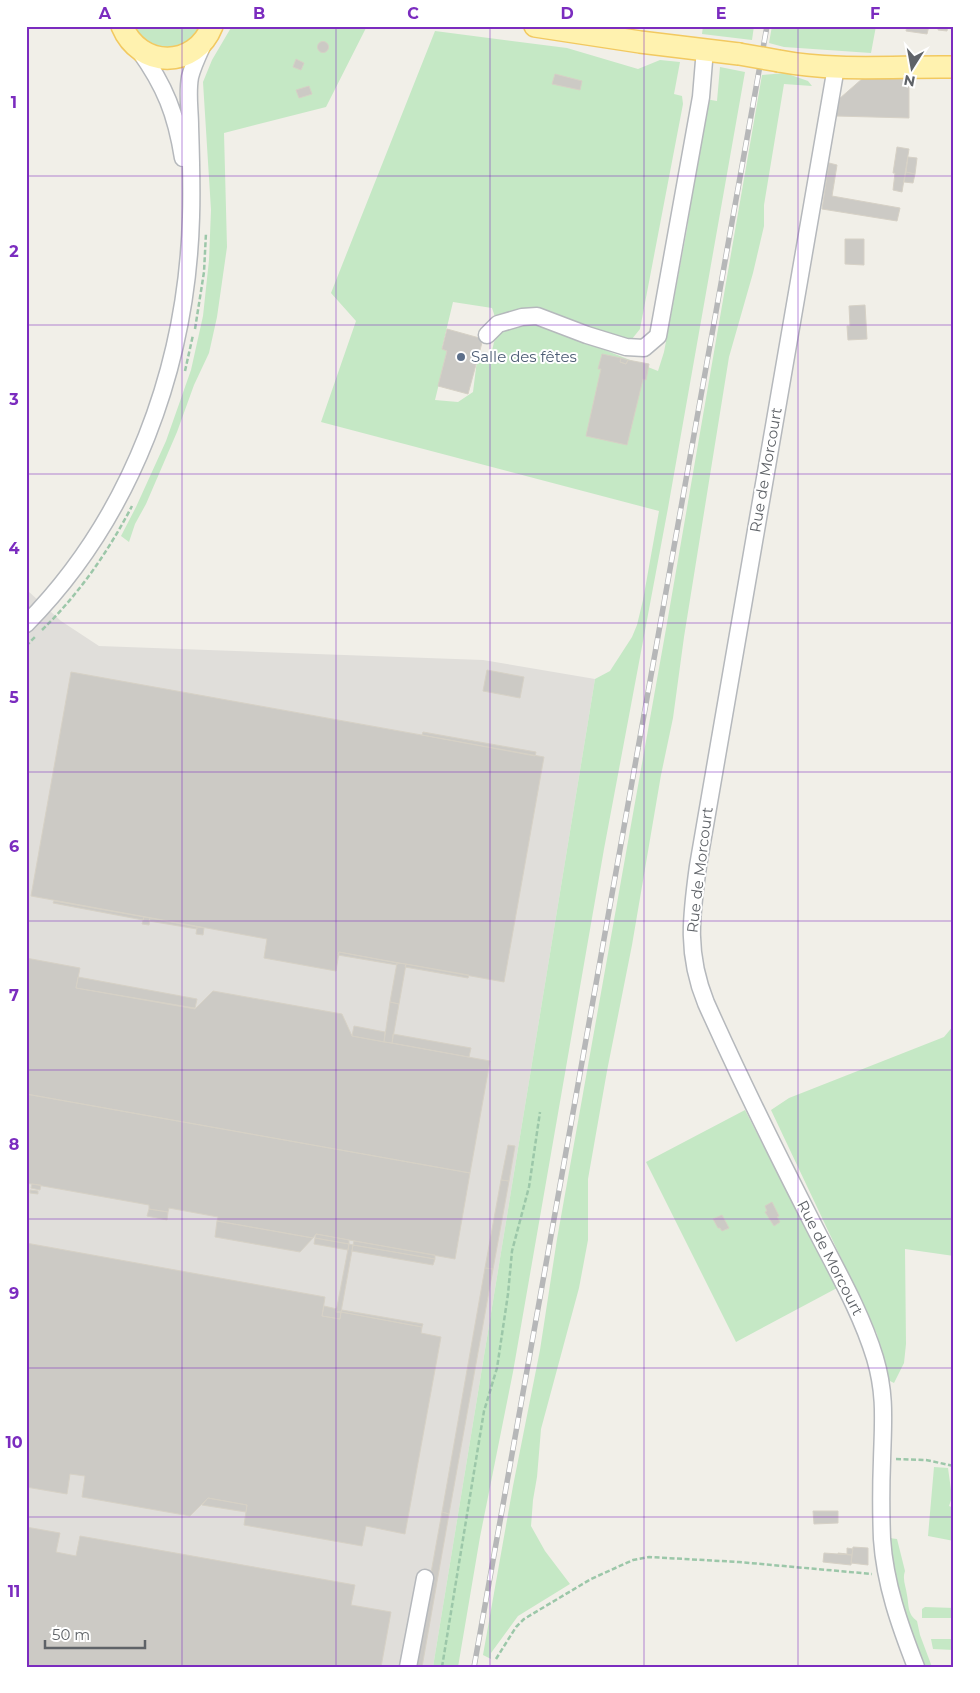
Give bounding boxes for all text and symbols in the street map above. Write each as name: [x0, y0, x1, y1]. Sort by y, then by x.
text: A: [98, 4, 112, 23]
text: B: [253, 4, 265, 23]
text: C: [407, 4, 419, 23]
text: D: [560, 4, 574, 23]
text: E: [716, 4, 726, 23]
text: F: [870, 4, 880, 23]
north arrow: [888, 42, 938, 92]
text: N: [902, 71, 917, 91]
text: 1: [11, 93, 17, 112]
text: 2: [9, 242, 19, 261]
place label: Salle des fêtes: [471, 347, 577, 366]
marker: Salle des fêtes: [455, 351, 467, 363]
text: 3: [8, 390, 19, 409]
street label: Rue de Morcourt: [745, 406, 786, 534]
text: 4: [8, 539, 20, 558]
text: 5: [9, 688, 19, 707]
street label: Rue de Morcourt: [682, 806, 717, 934]
text: 6: [9, 837, 19, 856]
text: 7: [9, 986, 19, 1005]
text: 8: [9, 1135, 19, 1154]
street label: Rue de Morcourt: [793, 1197, 868, 1319]
text: 9: [9, 1284, 19, 1303]
text: 10: [5, 1433, 23, 1452]
text: 11: [8, 1582, 20, 1601]
scale bar: [45, 1618, 145, 1650]
text: 50 m: [52, 1625, 90, 1644]

